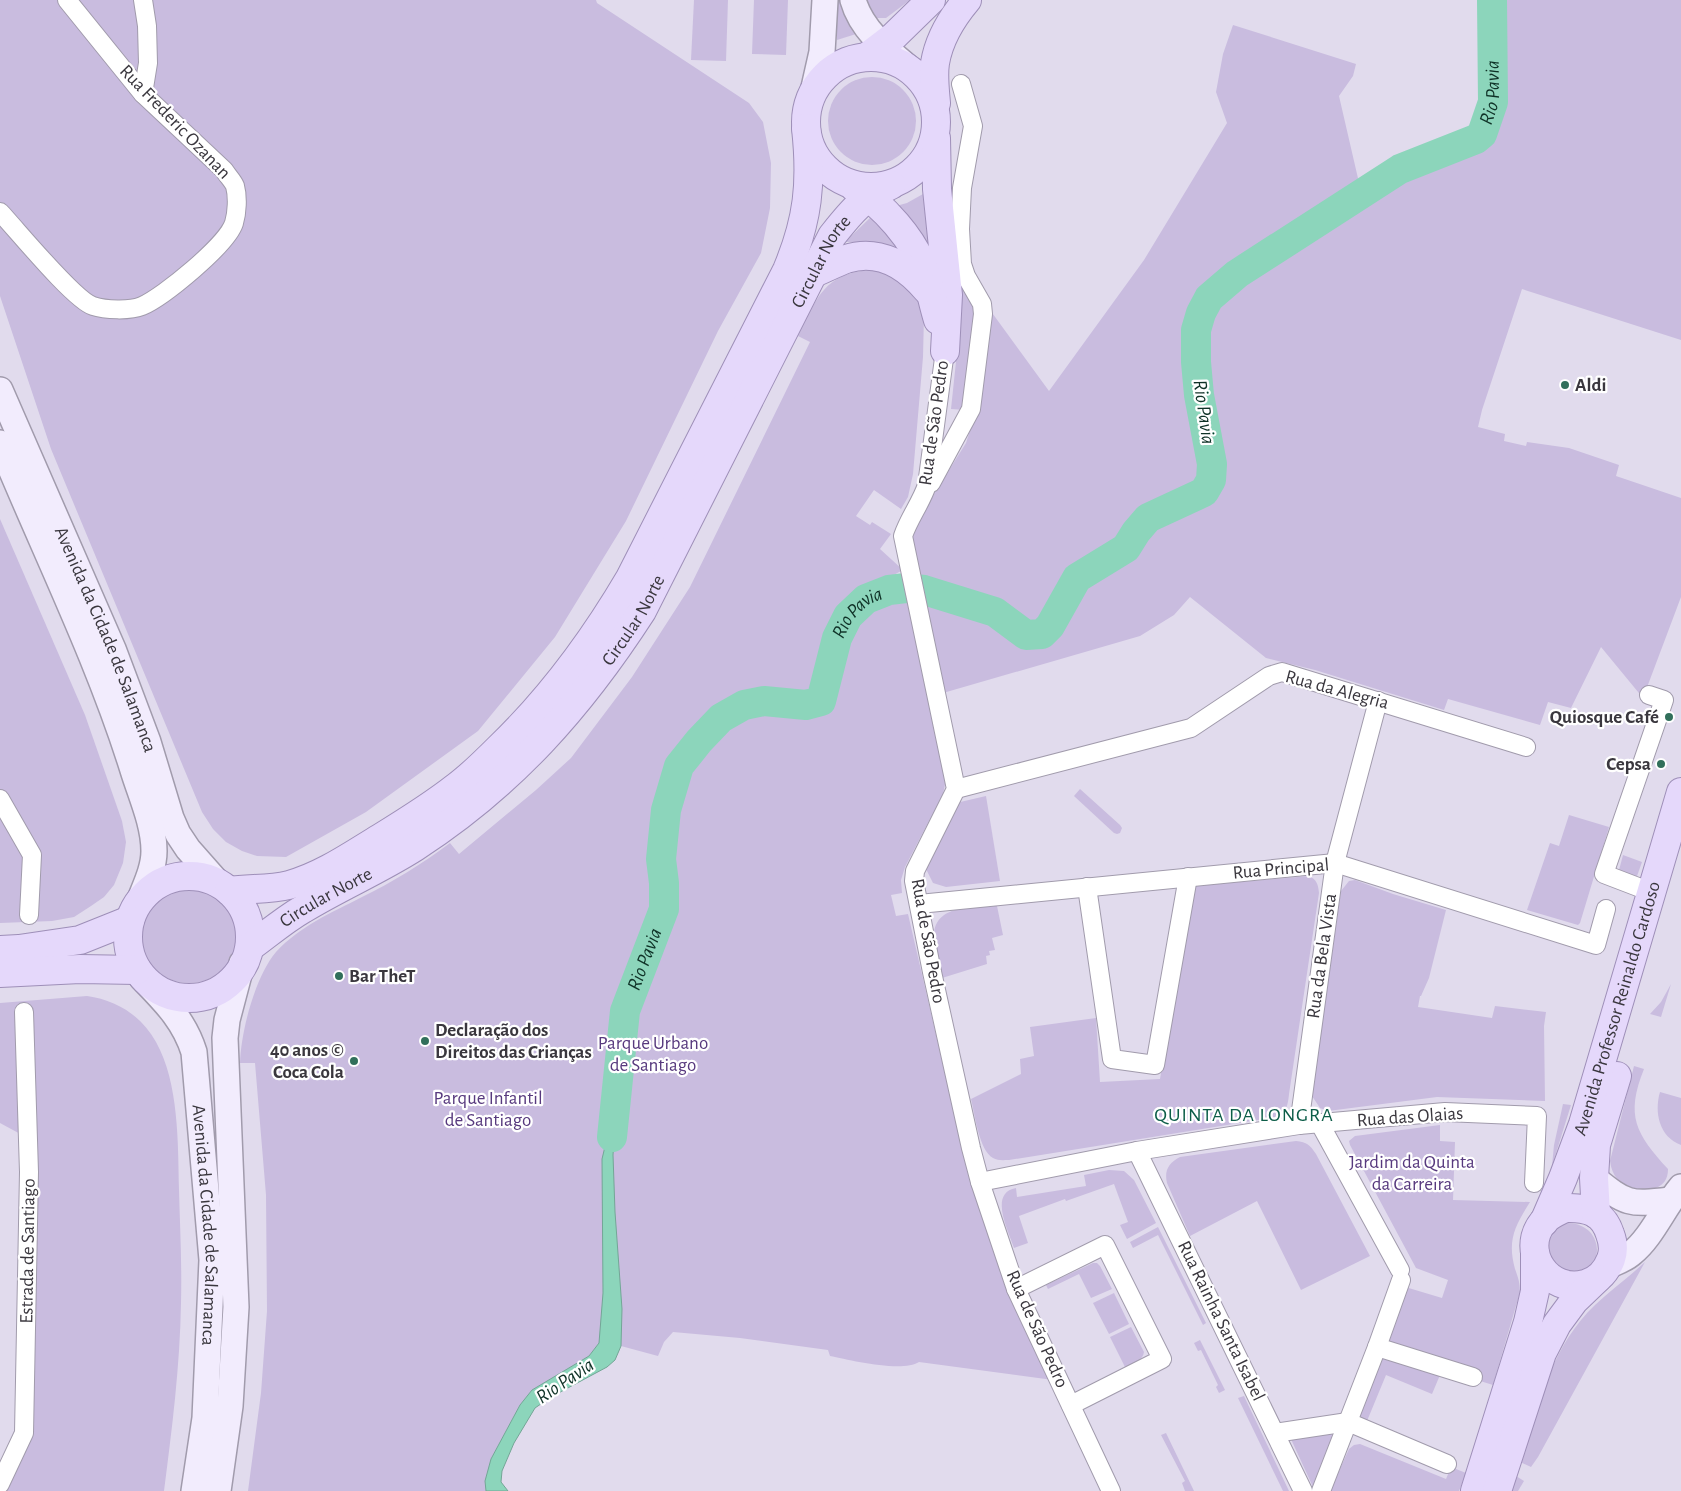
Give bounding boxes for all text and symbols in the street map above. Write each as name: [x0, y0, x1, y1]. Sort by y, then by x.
water label: Rio Pavia: [1476, 60, 1503, 127]
street label: Rua Frederic Ozanan: [116, 61, 234, 183]
street label: Circular Norte: [788, 212, 854, 311]
street label: Rua de São Pedro: [916, 359, 952, 487]
place label: Aldi: [1575, 376, 1607, 395]
water label: Rio Pavia: [1190, 378, 1218, 446]
marker: Aldi: [1559, 379, 1571, 391]
street label: Avenida da Cidade de Salamanca: [51, 524, 160, 755]
street label: Circular Norte: [598, 572, 668, 669]
water label: Rio Pavia: [828, 584, 885, 642]
street label: Rua da Alegria: [1283, 667, 1391, 713]
place label: Quiosque Café: [1550, 708, 1659, 727]
marker: Quiosque Café: [1663, 711, 1675, 723]
place label: Cepsa: [1606, 755, 1651, 774]
marker: Cepsa: [1655, 758, 1667, 770]
street label: Rua Principal: [1232, 855, 1330, 883]
street label: Circular Norte: [276, 864, 375, 931]
street label: Rua de São Pedro: [908, 877, 948, 1005]
street label: Avenida Professor Reinaldo Cardoso: [1570, 879, 1664, 1138]
street label: Rua da Bela Vista: [1304, 892, 1340, 1020]
water label: Rio Pavia: [624, 925, 666, 993]
place label: Bar TheT: [349, 967, 416, 986]
marker: Bar TheT: [333, 970, 345, 982]
place label: Declaração dos Direitos das Crianças: [435, 1021, 592, 1062]
park label: Parque Urbano de Santiago: [598, 1034, 708, 1075]
marker: Declaração dos Direitos das Crianças: [419, 1035, 431, 1047]
place label: 40 anos © Coca Cola: [270, 1041, 344, 1082]
marker: 40 anos © Coca Cola: [348, 1055, 360, 1067]
park label: Parque Infantil de Santiago: [433, 1089, 543, 1130]
street label: Avenida da Cidade de Salamanca: [189, 1104, 222, 1346]
street label: Rua das Olaias: [1356, 1104, 1464, 1130]
district label: QUINTA DA LONGRA: [1154, 1105, 1334, 1125]
park label: Jardim da Quinta da Carreira: [1349, 1153, 1475, 1194]
street label: Estrada de Santiago: [17, 1178, 39, 1324]
street label: Rua Rainha Santa Isabel: [1174, 1238, 1268, 1404]
street label: Rua de São Pedro: [1003, 1267, 1071, 1391]
water label: Rio Pavia: [532, 1355, 598, 1407]

